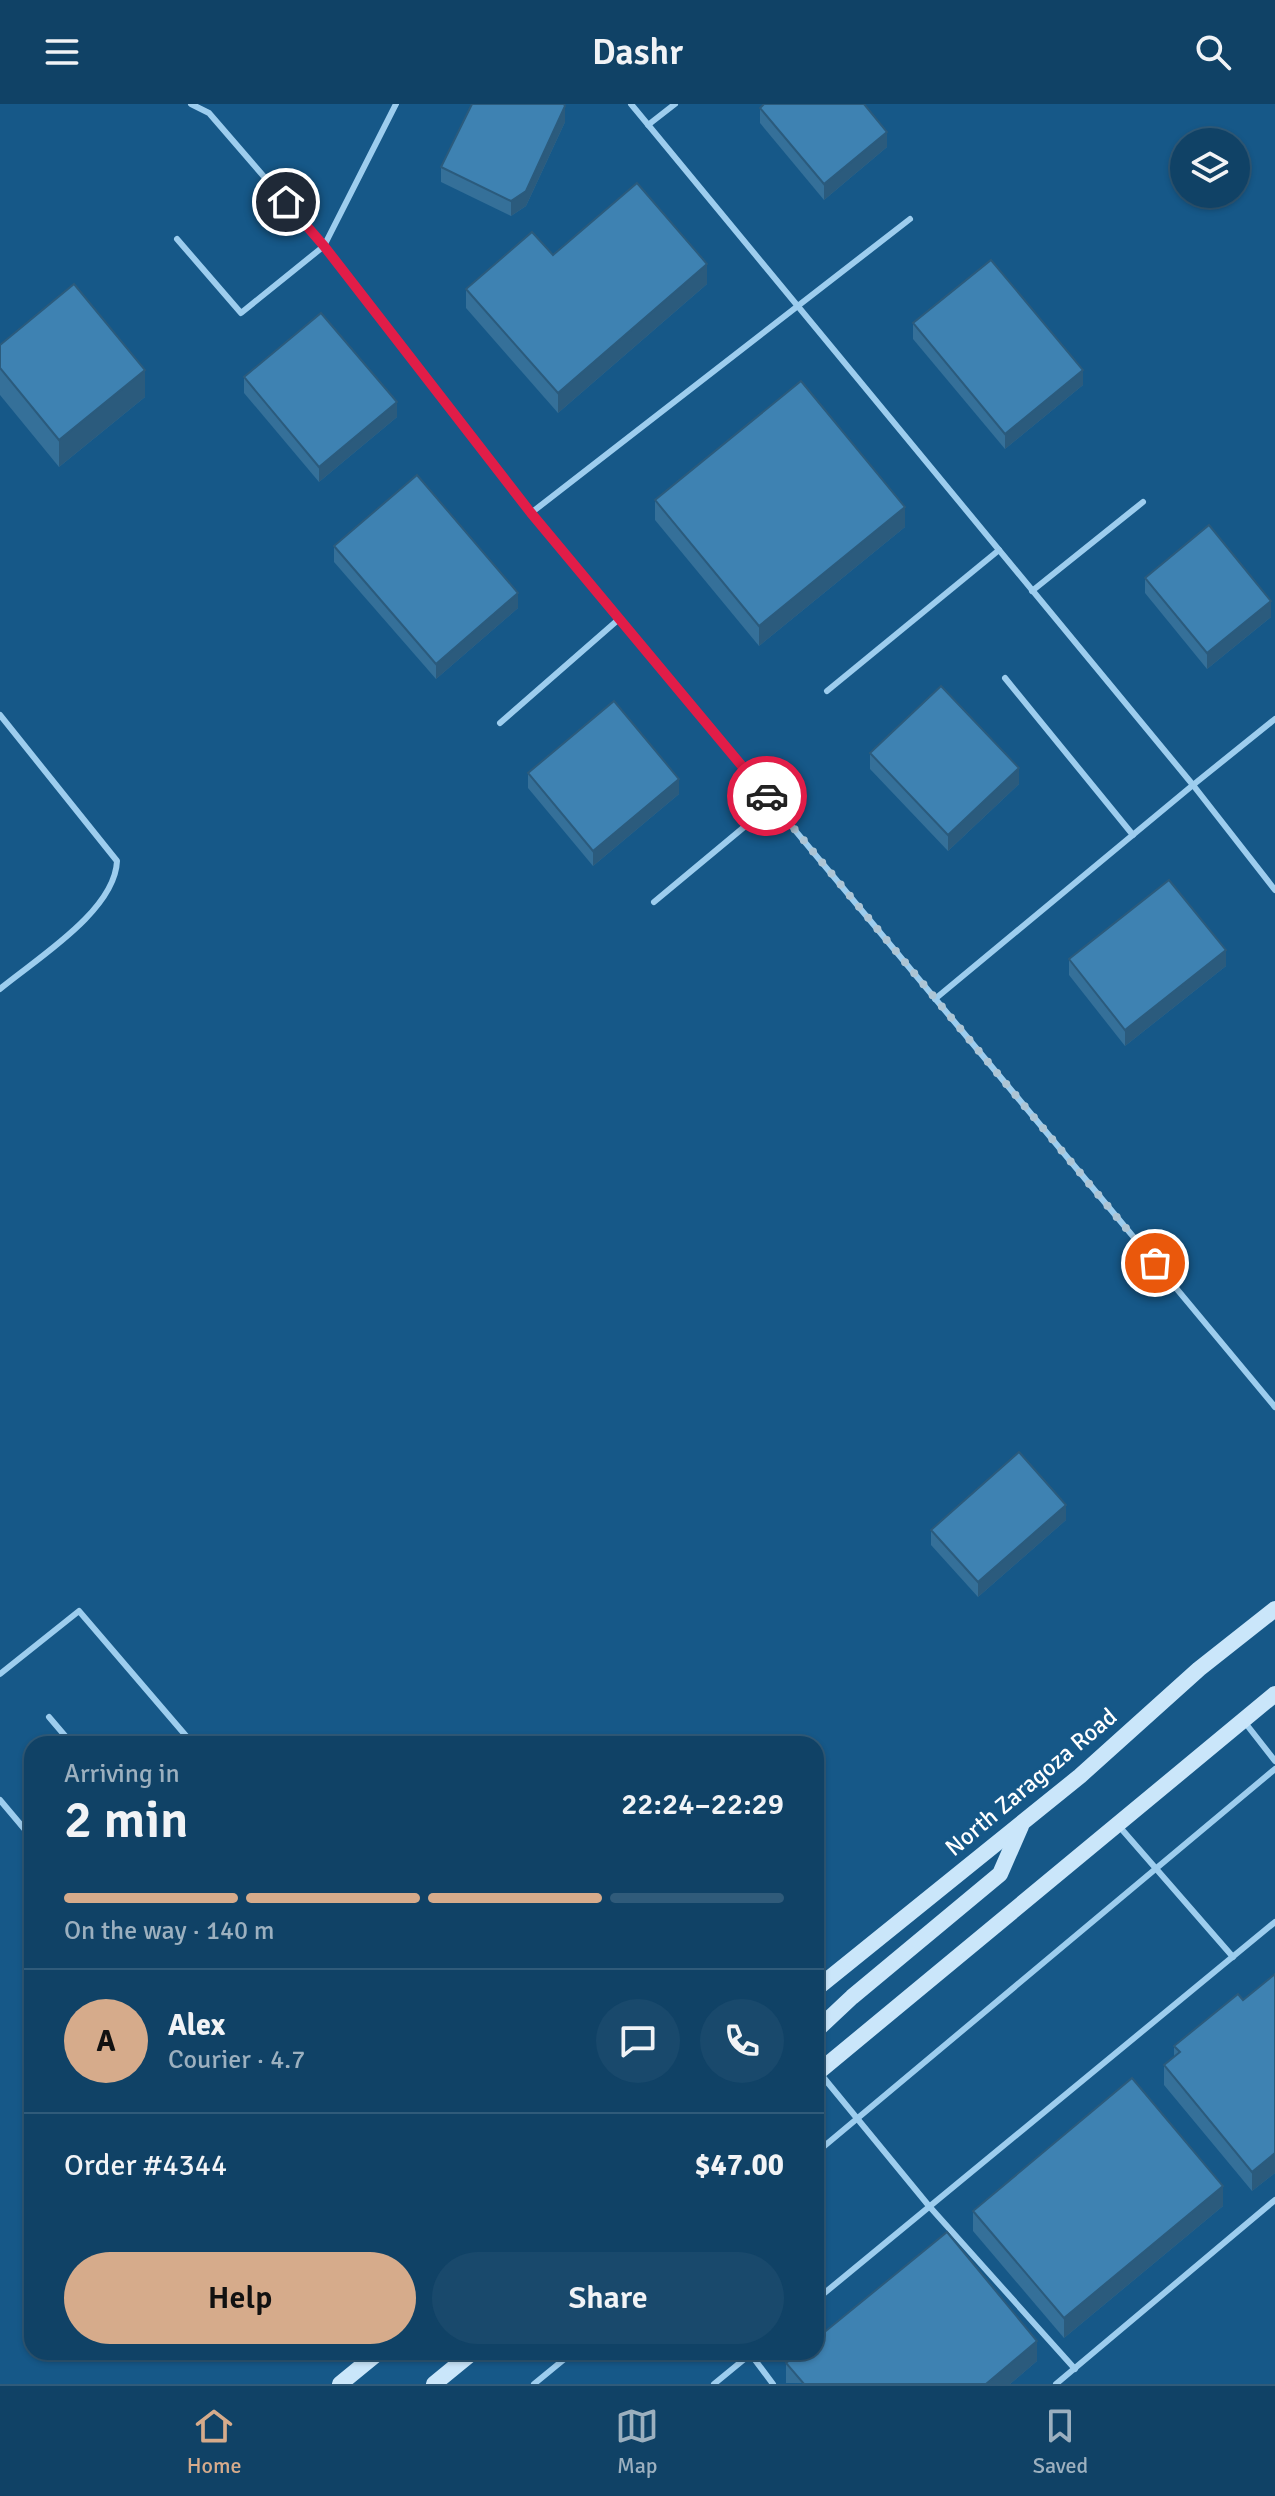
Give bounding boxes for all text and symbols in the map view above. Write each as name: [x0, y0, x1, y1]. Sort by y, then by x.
icon: menu: [40, 30, 84, 74]
text: Dashr: [592, 30, 683, 75]
icon: search: [1191, 30, 1235, 74]
map controls: [1170, 128, 1250, 208]
button: layers: [1170, 128, 1250, 208]
pin: [252, 168, 320, 236]
icon: home: [264, 180, 308, 224]
courier: [727, 756, 807, 836]
icon: car: [745, 774, 789, 818]
pin: [1121, 1229, 1189, 1297]
icon: bag: [1133, 1241, 1177, 1285]
street label: North Zaragoza Road: [939, 1701, 1123, 1863]
text: Arriving in: [64, 1758, 180, 1790]
text: 22:24–22:29: [621, 1786, 784, 1823]
text: 2 min: [64, 1788, 189, 1852]
text: On the way · 140 m: [64, 1915, 274, 1947]
button: chat: [596, 1999, 680, 2083]
button: phone: [700, 1999, 784, 2083]
text: Alex: [168, 2007, 225, 2044]
text: A: [96, 2023, 116, 2060]
text: Courier · 4.7: [168, 2044, 305, 2076]
text: Order #4344: [64, 2147, 227, 2184]
text: $47.00: [694, 2147, 784, 2184]
button: Help: [64, 2252, 416, 2344]
button: Share: [432, 2252, 784, 2344]
tab: Home: [187, 2404, 242, 2479]
tab: Map: [615, 2404, 659, 2479]
tab: Saved: [1033, 2404, 1088, 2479]

